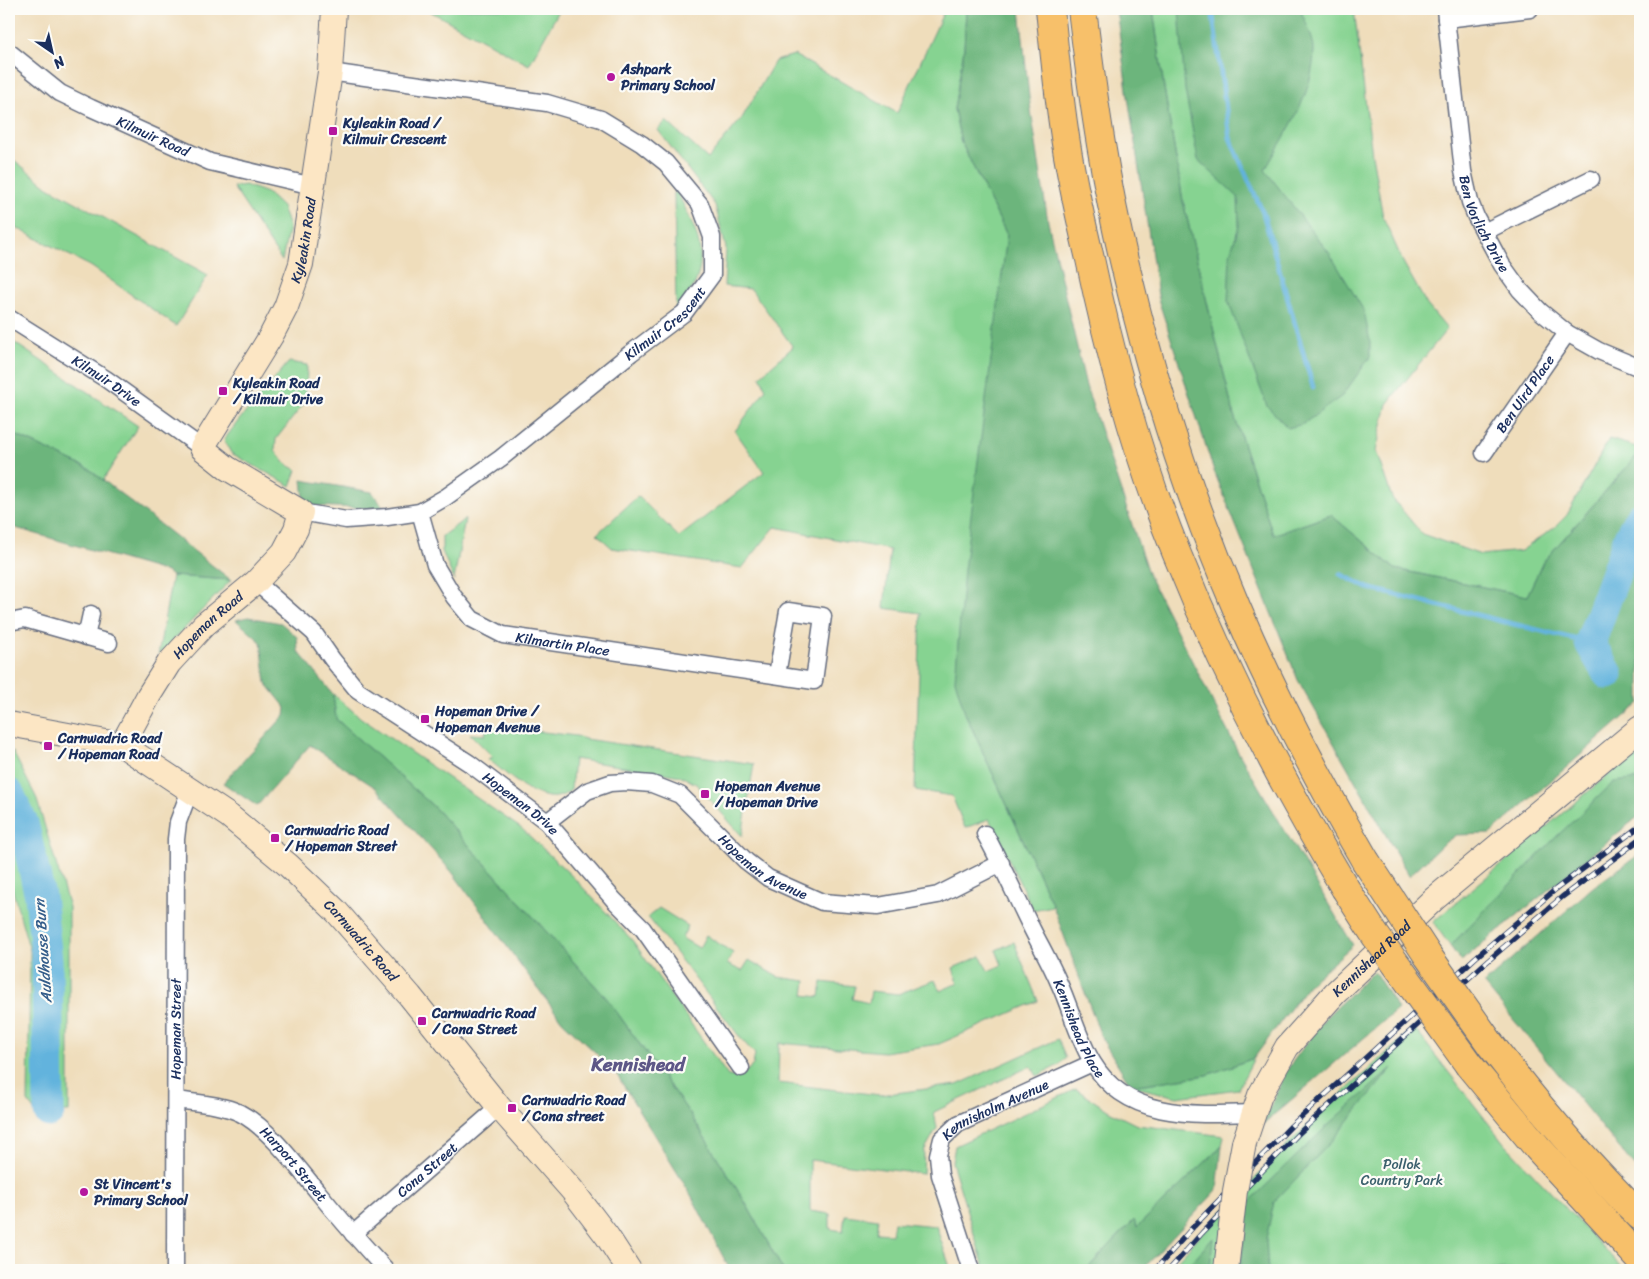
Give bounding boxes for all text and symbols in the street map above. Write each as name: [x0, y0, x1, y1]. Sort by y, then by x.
north arrow: [28, 28, 78, 78]
text: N: [48, 49, 71, 76]
place label: Ashpark Primary School: [620, 57, 716, 98]
marker: Ashpark Primary School: [605, 71, 617, 83]
street label: Kilmuir Road: [112, 109, 195, 165]
place label: Kyleakin Road / Kilmuir Crescent: [342, 111, 448, 152]
marker: Kyleakin Road / Kilmuir Crescent: [327, 125, 339, 137]
street label: Ben Vorlich Drive: [1451, 173, 1516, 278]
street label: Kyleakin Road: [283, 194, 324, 287]
street label: Kilmuir Crescent: [618, 281, 713, 367]
street label: Kilmuir Drive: [67, 348, 146, 414]
street label: Ben Uird Place: [1489, 350, 1562, 439]
place label: Kyleakin Road / Kilmuir Drive: [232, 371, 324, 412]
marker: Kyleakin Road / Kilmuir Drive: [217, 385, 229, 397]
street label: Hopeman Road: [166, 584, 251, 665]
street label: Kilmartin Place: [514, 625, 611, 664]
place label: Hopeman Drive / Hopeman Avenue: [434, 699, 541, 740]
marker: Hopeman Drive / Hopeman Avenue: [419, 713, 431, 725]
place label: Carnwadric Road / Hopeman Road: [57, 726, 163, 767]
marker: Carnwadric Road / Hopeman Road: [42, 740, 54, 752]
street label: Hopeman Drive: [477, 765, 565, 841]
place label: Hopeman Avenue / Hopeman Drive: [714, 774, 821, 815]
marker: Hopeman Avenue / Hopeman Drive: [699, 788, 711, 800]
place label: Carnwadric Road / Hopeman Street: [284, 818, 398, 859]
street label: Hopeman Avenue: [712, 828, 812, 907]
marker: Carnwadric Road / Hopeman Street: [269, 832, 281, 844]
street label: Carnwadric Road: [317, 893, 405, 989]
water label: Auldhouse Burn: [26, 896, 60, 1005]
street label: Kennishead Road: [1326, 913, 1419, 1003]
street label: Kennishead Place: [1046, 975, 1112, 1084]
street label: Hopeman Street: [163, 977, 189, 1080]
place label: Carnwadric Road / Cona Street: [431, 1001, 537, 1042]
marker: Carnwadric Road / Cona Street: [416, 1015, 428, 1027]
district label: Kennishead: [590, 1048, 687, 1081]
street label: Kennisholm Avenue: [936, 1072, 1053, 1147]
place label: Carnwadric Road / Cona street: [521, 1088, 627, 1129]
marker: Carnwadric Road / Cona street: [506, 1102, 518, 1114]
street label: Harport Street: [253, 1120, 333, 1208]
street label: Cona Street: [391, 1136, 464, 1204]
park label: Pollok Country Park: [1361, 1152, 1443, 1193]
place label: St Vincent's Primary School: [93, 1172, 189, 1213]
marker: St Vincent's Primary School: [78, 1186, 90, 1198]

